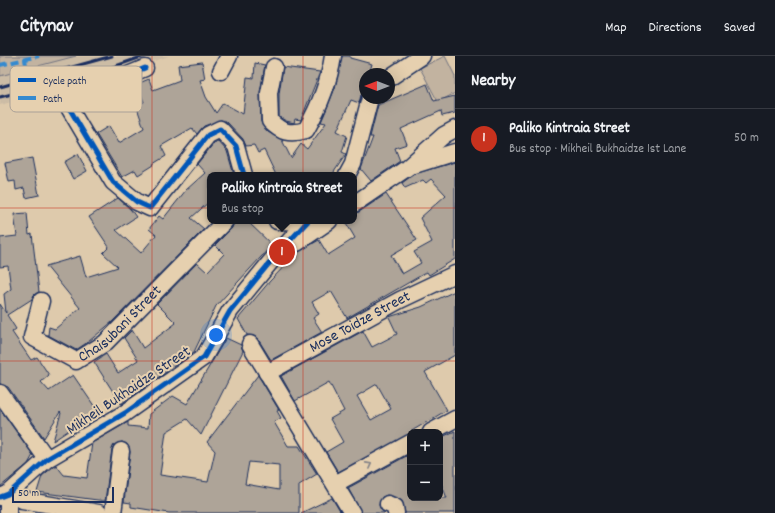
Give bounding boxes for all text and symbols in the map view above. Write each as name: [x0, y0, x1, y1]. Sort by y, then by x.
text: Citynav: [20, 14, 73, 41]
text: Map: [605, 18, 627, 38]
text: Directions: [649, 18, 702, 38]
text: Saved: [724, 18, 755, 38]
legend: [10, 66, 142, 112]
north arrow: [359, 68, 395, 104]
text: Nearby: [471, 70, 515, 94]
text: Cycle path: [43, 74, 87, 90]
text: Path: [43, 92, 62, 108]
text: Paliko Kintraia Street: [509, 118, 630, 140]
text: 1: [483, 129, 485, 148]
text: 50 m: [734, 129, 759, 148]
text: Bus stop · Mikheil Bukhaidze 1st Lane: [509, 140, 686, 159]
popup: [207, 172, 357, 224]
text: Paliko Kintraia Street: [222, 178, 342, 200]
text: Bus stop: [222, 200, 264, 219]
pin: 1: [269, 237, 295, 267]
street label: Chaisubani Street: [74, 280, 167, 368]
street label: Mose Toidze Street: [305, 285, 414, 359]
your location: [206, 325, 226, 345]
street label: Mikheil Bukhaidze Street: [62, 341, 196, 441]
map controls: [407, 429, 443, 501]
button: +: [407, 429, 443, 465]
one-way arrow: [365, 463, 372, 470]
button: −: [407, 465, 443, 501]
scale bar: [12, 485, 114, 504]
text: 50 m: [18, 486, 39, 502]

